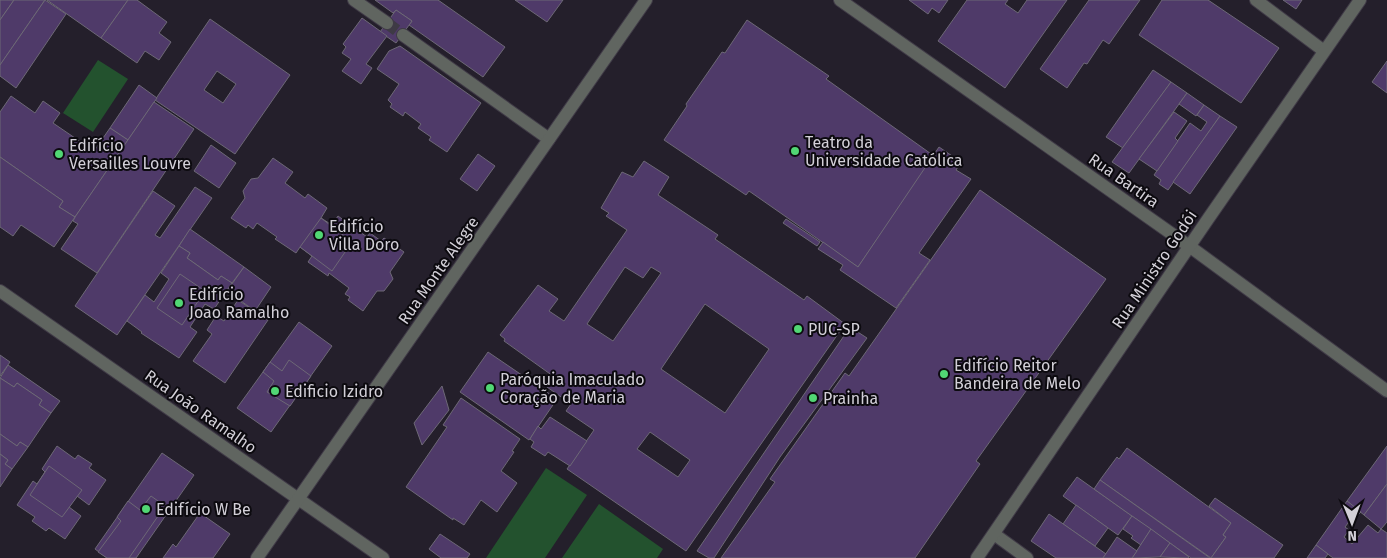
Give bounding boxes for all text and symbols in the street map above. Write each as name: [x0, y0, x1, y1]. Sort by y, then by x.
place label: Teatro da Universidade Católica: [805, 133, 963, 170]
place label: Edifício Versailles Louvre: [69, 136, 191, 173]
marker: Teatro da Universidade Católica: [789, 145, 801, 157]
marker: Edifício Versailles Louvre: [53, 148, 65, 160]
street label: Rua Bartira: [1085, 149, 1162, 211]
street label: Rua Ministro Godói: [1108, 207, 1201, 332]
street label: Rua Monte Alegre: [394, 213, 483, 328]
place label: Edifício Villa Doro: [329, 217, 399, 254]
marker: Edifício Villa Doro: [313, 229, 325, 241]
place label: Edifício Joao Ramalho: [189, 285, 289, 322]
marker: Edifício Joao Ramalho: [173, 297, 185, 309]
place label: PUC-SP: [808, 320, 860, 339]
marker: PUC-SP: [792, 323, 804, 335]
place label: Edifício Reitor Bandeira de Melo: [954, 356, 1081, 393]
street label: Rua João Ramalho: [141, 366, 260, 457]
marker: Edifício Reitor Bandeira de Melo: [938, 368, 950, 380]
place label: Paróquia Imaculado Coração de Maria: [500, 370, 645, 408]
place label: Edificio Izidro: [285, 382, 383, 401]
marker: Paróquia Imaculado Coração de Maria: [484, 382, 496, 394]
marker: Edificio Izidro: [269, 385, 281, 397]
place label: Prainha: [823, 389, 878, 408]
marker: Prainha: [807, 392, 819, 404]
north arrow: [1327, 498, 1377, 548]
place label: Edifício W Be: [156, 500, 251, 519]
marker: Edifício W Be: [140, 503, 152, 515]
text: N: [1347, 527, 1357, 544]

